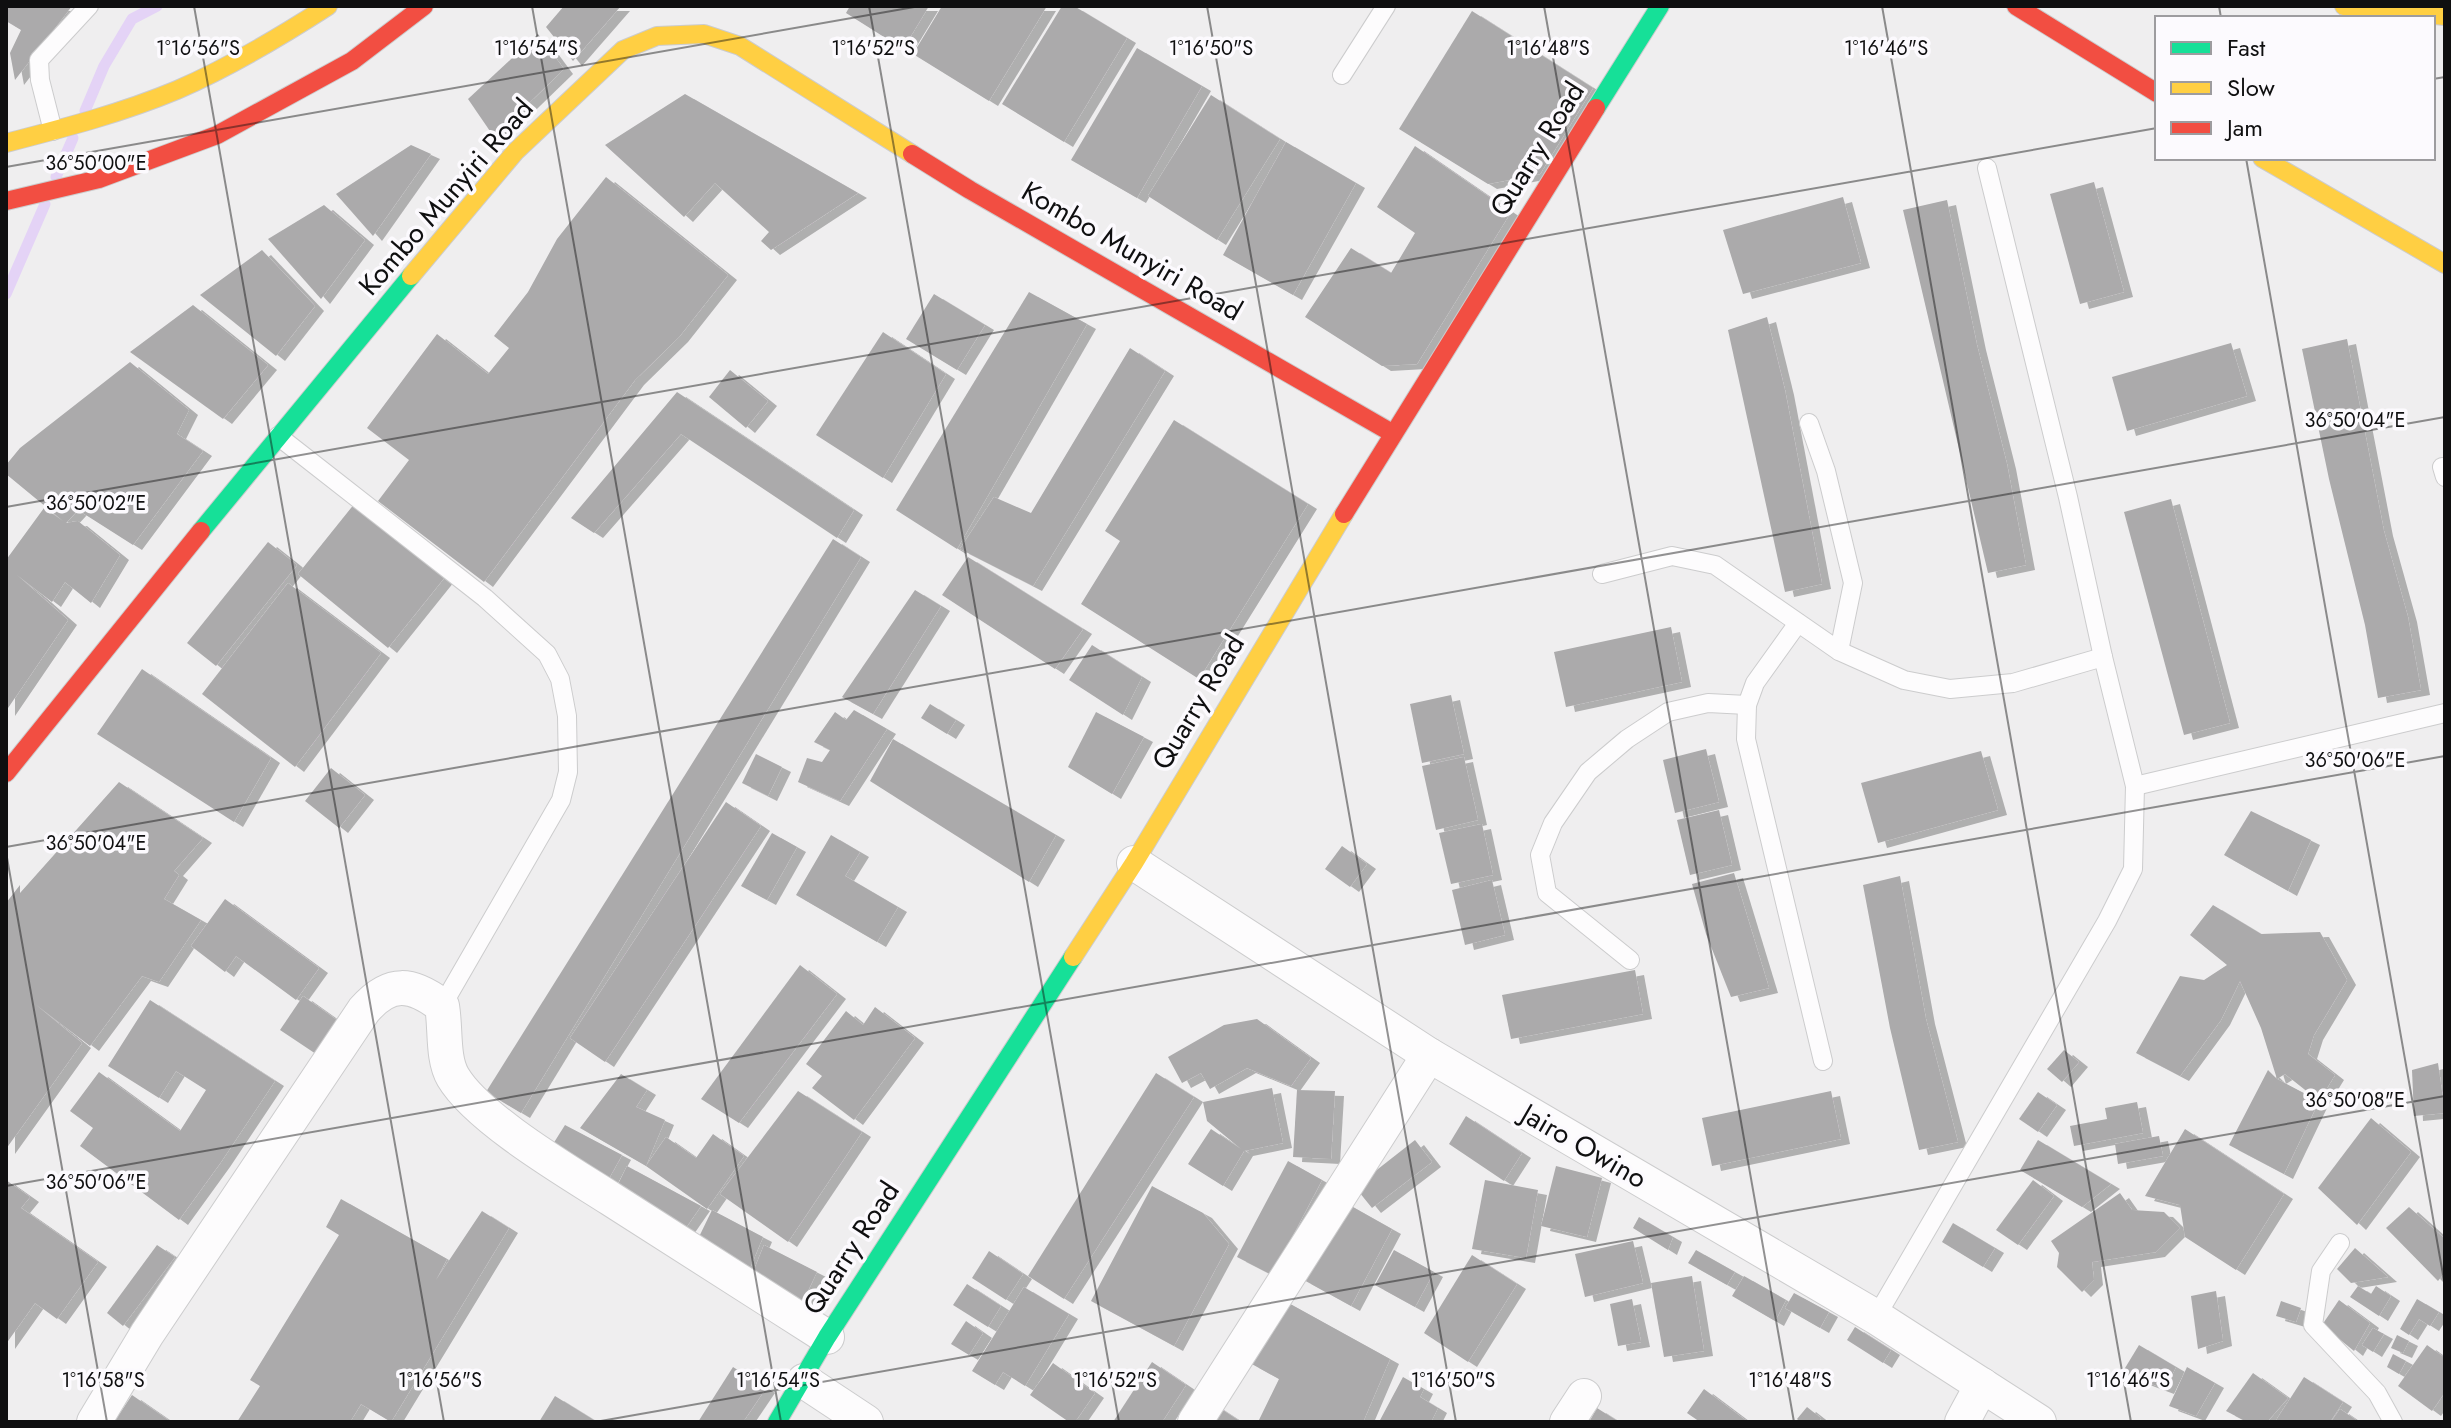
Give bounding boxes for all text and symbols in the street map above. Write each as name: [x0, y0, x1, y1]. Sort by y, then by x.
legend: [2155, 16, 2435, 160]
text: Fast: [2227, 30, 2265, 65]
text: 1°16'56"S: [156, 34, 240, 63]
text: 1°16'54"S: [494, 34, 578, 63]
text: 1°16'52"S: [831, 34, 915, 63]
text: 1°16'50"S: [1169, 34, 1253, 63]
text: 1°16'48"S: [1506, 34, 1590, 63]
text: 1°16'46"S: [1844, 34, 1928, 63]
text: Slow: [2227, 70, 2275, 105]
street label: Quarry Road: [1479, 74, 1595, 224]
street label: Kombo Munyiri Road: [349, 90, 543, 304]
text: Jam: [2224, 110, 2263, 145]
text: 36°50'00"E: [45, 149, 147, 178]
street label: Kombo Munyiri Road: [1014, 171, 1250, 331]
text: 36°50'04"E: [2305, 406, 2405, 435]
text: 36°50'02"E: [46, 489, 146, 518]
street label: Quarry Road: [1141, 627, 1255, 777]
text: 36°50'06"E: [2305, 746, 2405, 775]
text: 36°50'04"E: [46, 829, 146, 858]
text: 36°50'08"E: [2305, 1086, 2405, 1115]
street label: Jairo Owino: [1510, 1091, 1655, 1199]
text: 36°50'06"E: [46, 1168, 146, 1197]
street label: Quarry Road: [793, 1173, 909, 1323]
text: 1°16'58"S: [61, 1366, 145, 1395]
text: 1°16'56"S: [398, 1366, 482, 1395]
text: 1°16'54"S: [736, 1366, 820, 1395]
text: 1°16'52"S: [1073, 1366, 1157, 1395]
text: 1°16'50"S: [1411, 1366, 1495, 1395]
text: 1°16'48"S: [1748, 1366, 1832, 1395]
text: 1°16'46"S: [2086, 1366, 2170, 1395]

